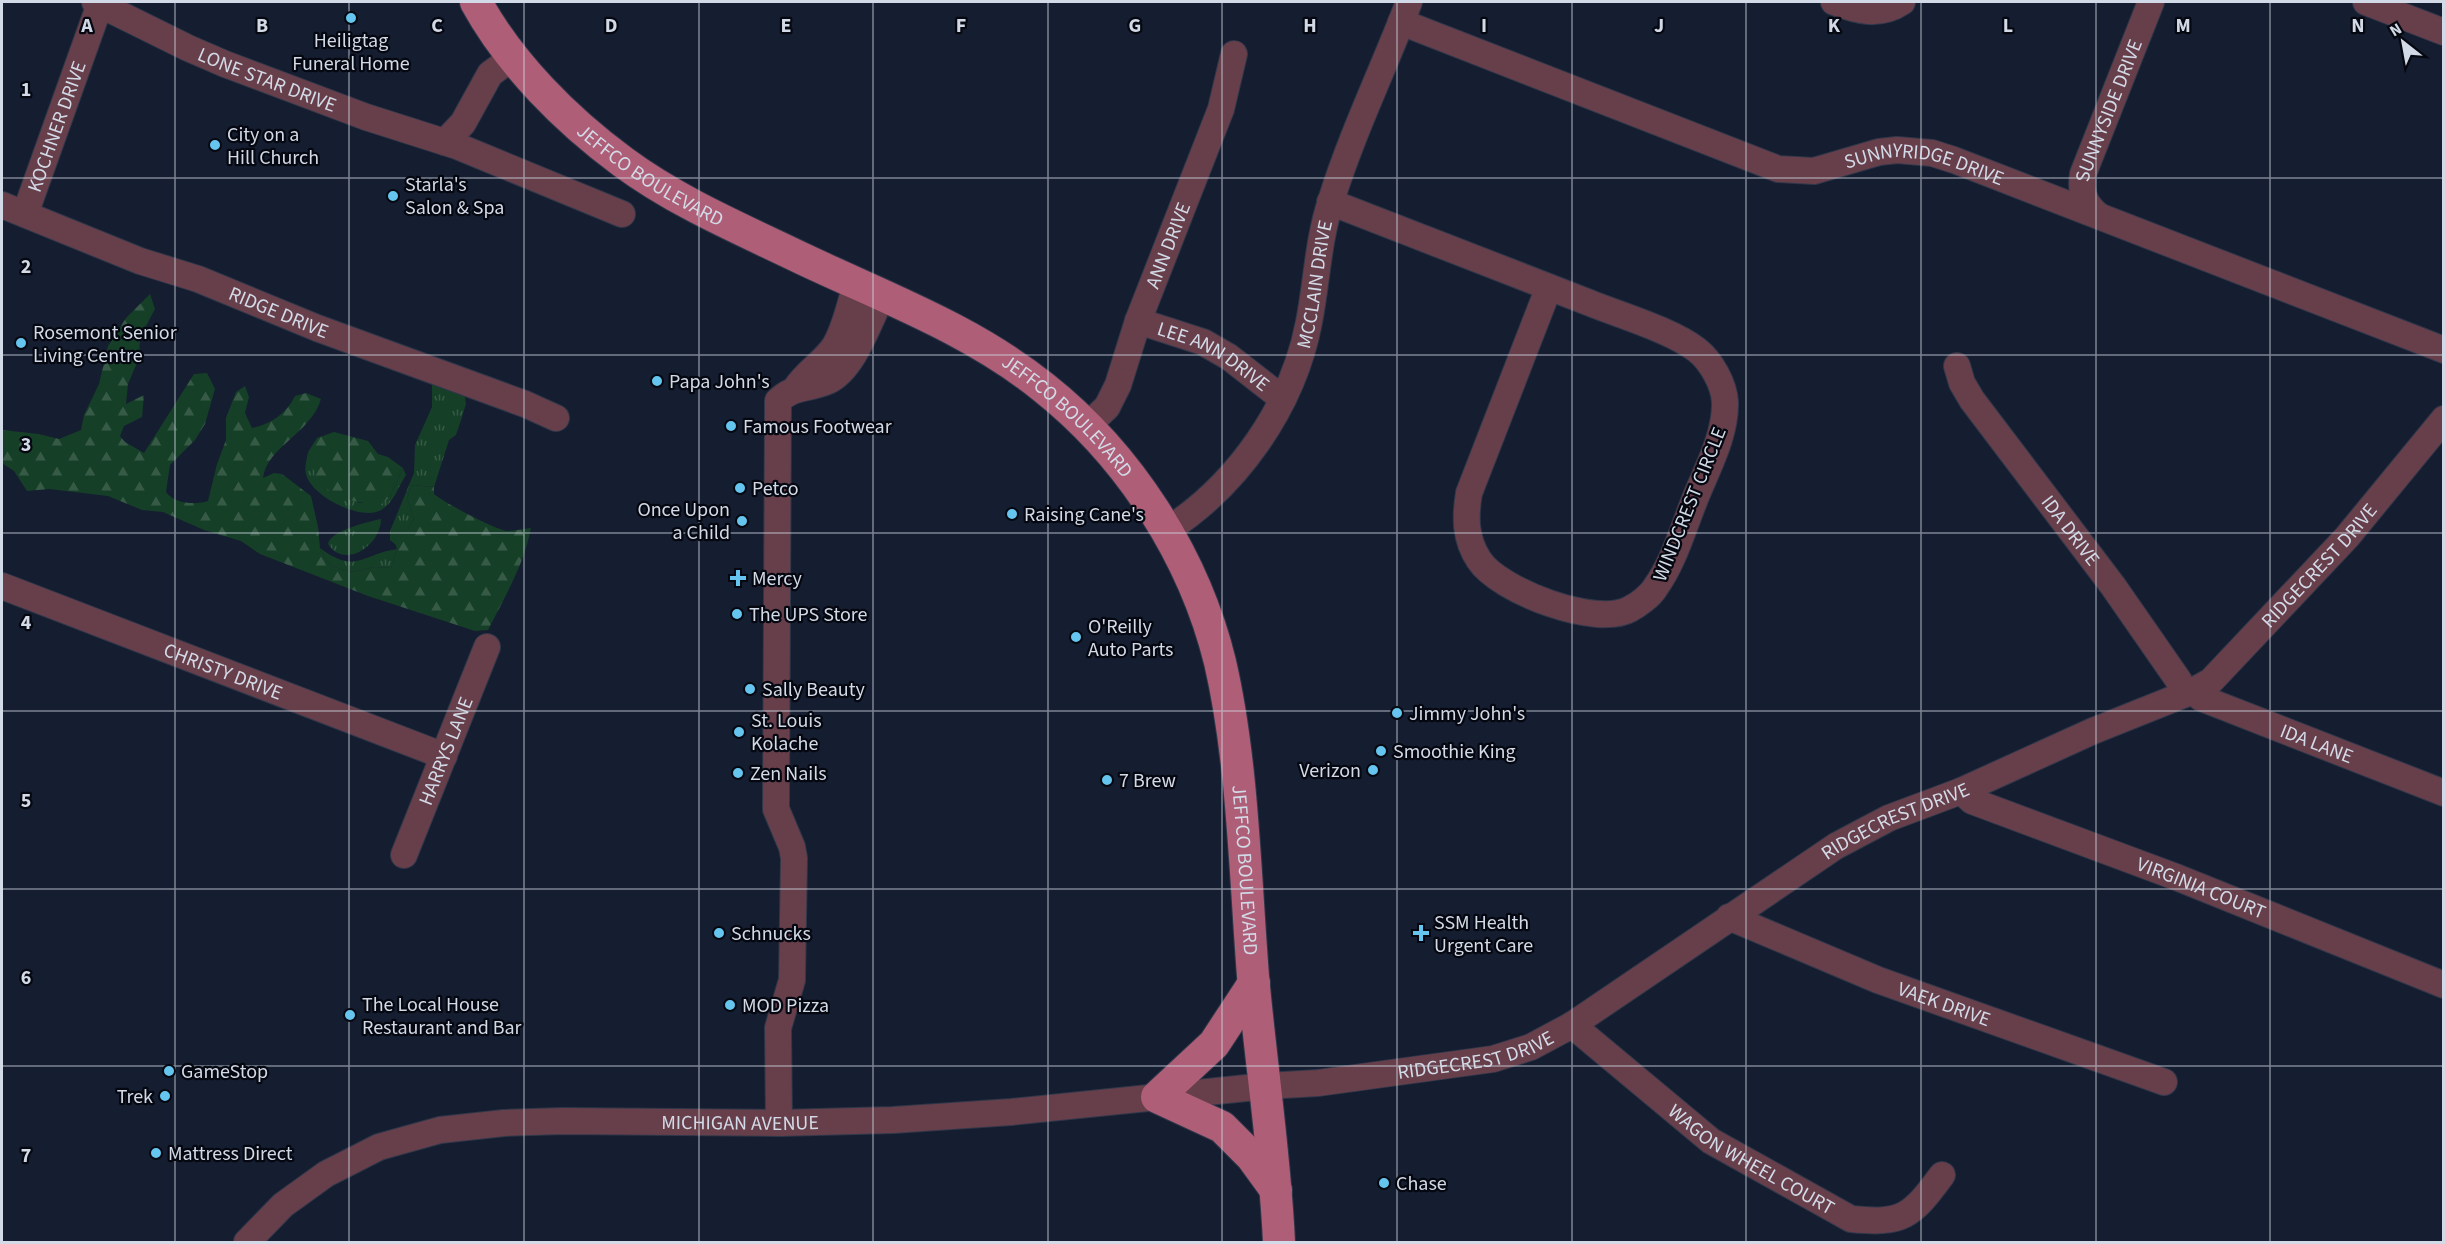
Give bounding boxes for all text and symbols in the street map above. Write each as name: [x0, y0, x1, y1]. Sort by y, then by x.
marker: Heiligtag Funeral Home: [344, 11, 358, 25]
text: A: [80, 12, 93, 40]
text: B: [256, 12, 268, 40]
text: C: [431, 12, 443, 40]
text: D: [605, 12, 617, 40]
text: E: [781, 12, 791, 40]
text: F: [956, 12, 966, 40]
text: G: [1129, 12, 1141, 40]
text: H: [1303, 12, 1317, 40]
text: I: [1481, 12, 1487, 40]
text: J: [1654, 12, 1664, 40]
text: K: [1828, 12, 1841, 40]
text: L: [2003, 12, 2013, 40]
text: M: [2175, 12, 2191, 40]
text: N: [2351, 12, 2365, 40]
north arrow: [2373, 12, 2433, 72]
text: N: [2386, 18, 2406, 42]
place label: Heiligtag Funeral Home: [292, 27, 410, 78]
street label: SUNNYSIDE DRIVE: [2069, 35, 2150, 183]
street label: LONE STAR DRIVE: [193, 41, 340, 120]
street label: KOCHNER DRIVE: [21, 57, 94, 196]
text: 1: [21, 76, 31, 104]
street label: JEFFCO BOULEVARD: [570, 118, 728, 234]
place label: City on a Hill Church: [227, 121, 319, 172]
street label: SUNNYRIDGE DRIVE: [1841, 137, 2008, 193]
marker: City on a Hill Church: [208, 138, 222, 152]
place label: Starla's Salon & Spa: [405, 171, 504, 222]
marker: Starla's Salon & Spa: [386, 189, 400, 203]
street label: ANN DRIVE: [1139, 198, 1198, 293]
street label: MCCLAIN DRIVE: [1290, 218, 1340, 352]
text: 2: [21, 253, 31, 281]
street label: RIDGE DRIVE: [224, 280, 332, 346]
street label: LEE ANN DRIVE: [1154, 315, 1275, 399]
place label: Rosemont Senior Living Centre: [33, 319, 177, 370]
marker: Rosemont Senior Living Centre: [14, 336, 28, 350]
street label: JEFFCO BOULEVARD: [996, 348, 1139, 484]
place label: Papa John's: [669, 368, 770, 396]
marker: Papa John's: [650, 374, 664, 388]
place label: Famous Footwear: [743, 413, 892, 441]
marker: Famous Footwear: [724, 419, 738, 433]
street label: WINDCREST CIRCLE: [1646, 423, 1734, 586]
text: 3: [21, 431, 31, 459]
place label: Petco: [752, 475, 799, 503]
marker: Petco: [733, 481, 747, 495]
street label: IDA DRIVE: [2034, 490, 2106, 572]
place label: Once Upon a Child: [637, 496, 730, 547]
street label: RIDGECREST DRIVE: [2255, 498, 2384, 634]
place label: Raising Cane's: [1024, 501, 1144, 529]
marker: Raising Cane's: [1005, 507, 1019, 521]
marker: Once Upon a Child: [735, 514, 749, 528]
place label: Mercy: [752, 565, 802, 593]
marker: Mercy: [729, 569, 747, 587]
place label: The UPS Store: [749, 601, 867, 629]
marker: The UPS Store: [730, 607, 744, 621]
text: 4: [21, 609, 32, 637]
place label: O'Reilly Auto Parts: [1088, 613, 1173, 664]
marker: O'Reilly Auto Parts: [1069, 630, 1083, 644]
street label: CHRISTY DRIVE: [159, 636, 286, 708]
place label: Sally Beauty: [762, 676, 865, 704]
marker: Sally Beauty: [743, 682, 757, 696]
street label: HARRYS LANE: [412, 693, 481, 810]
place label: Jimmy John's: [1409, 700, 1525, 728]
marker: Jimmy John's: [1390, 706, 1404, 720]
place label: St. Louis Kolache: [751, 707, 822, 758]
street label: IDA LANE: [2276, 717, 2357, 771]
marker: St. Louis Kolache: [732, 725, 746, 739]
place label: Smoothie King: [1393, 738, 1516, 766]
marker: Smoothie King: [1374, 744, 1388, 758]
place label: Verizon: [1299, 757, 1361, 785]
place label: Zen Nails: [750, 760, 827, 788]
marker: Verizon: [1366, 763, 1380, 777]
marker: Zen Nails: [731, 766, 745, 780]
place label: 7 Brew: [1119, 767, 1176, 795]
marker: 7 Brew: [1100, 773, 1114, 787]
street label: RIDGECREST DRIVE: [1816, 776, 1974, 867]
street label: JEFFCO BOULEVARD: [1224, 784, 1264, 956]
text: 5: [21, 787, 31, 815]
street label: VIRGINIA COURT: [2132, 851, 2270, 927]
place label: SSM Health Urgent Care: [1434, 909, 1533, 960]
place label: Schnucks: [731, 920, 811, 948]
marker: SSM Health Urgent Care: [1412, 924, 1430, 942]
marker: Schnucks: [712, 926, 726, 940]
text: 6: [21, 964, 31, 992]
street label: VAEK DRIVE: [1893, 975, 1994, 1034]
place label: The Local House Restaurant and Bar: [362, 991, 522, 1042]
place label: MOD Pizza: [742, 992, 829, 1020]
marker: MOD Pizza: [723, 998, 737, 1012]
marker: The Local House Restaurant and Bar: [343, 1008, 357, 1022]
street label: RIDGECREST DRIVE: [1396, 1024, 1559, 1087]
place label: GameStop: [181, 1058, 268, 1086]
marker: GameStop: [162, 1064, 176, 1078]
place label: Trek: [117, 1083, 153, 1111]
marker: Trek: [158, 1089, 172, 1103]
street label: WAGON WHEEL COURT: [1662, 1098, 1840, 1222]
street label: MICHIGAN AVENUE: [661, 1109, 819, 1138]
place label: Mattress Direct: [168, 1140, 293, 1168]
text: 7: [21, 1142, 31, 1170]
marker: Mattress Direct: [149, 1146, 163, 1160]
place label: Chase: [1396, 1170, 1447, 1198]
marker: Chase: [1377, 1176, 1391, 1190]

